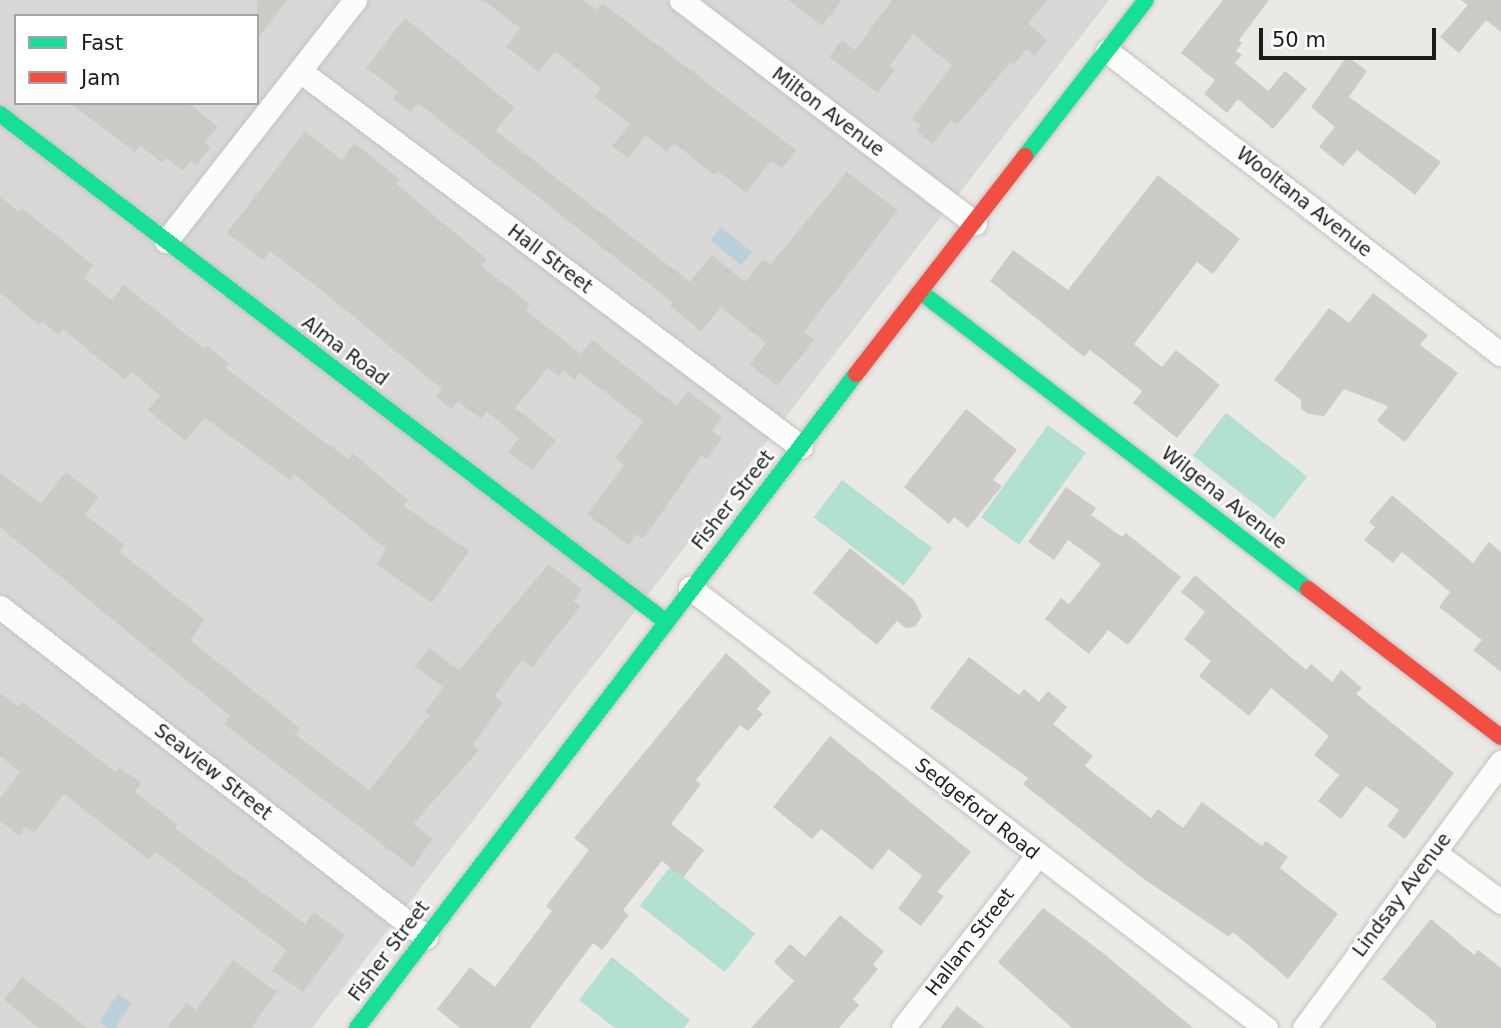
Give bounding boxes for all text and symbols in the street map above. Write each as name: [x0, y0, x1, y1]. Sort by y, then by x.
legend: [14, 14, 259, 105]
scale bar: [1263, 14, 1440, 58]
text: 50 m: [1272, 28, 1326, 52]
text: Fast: [81, 31, 123, 55]
street label: Milton Avenue: [767, 62, 889, 162]
text: Jam: [81, 66, 121, 90]
street label: Wooltana Avenue: [1232, 142, 1376, 262]
street label: Hall Street: [503, 220, 597, 298]
street label: Alma Road: [297, 311, 393, 391]
street label: Wilgena Avenue: [1157, 442, 1291, 554]
street label: Fisher Street: [687, 446, 779, 554]
street label: Seaview Street: [150, 719, 276, 825]
street label: Sedgeford Road: [910, 753, 1044, 865]
street label: Lindsay Avenue: [1348, 828, 1456, 962]
street label: Hallam Street: [921, 884, 1019, 1000]
street label: Fisher Street: [344, 896, 434, 1006]

